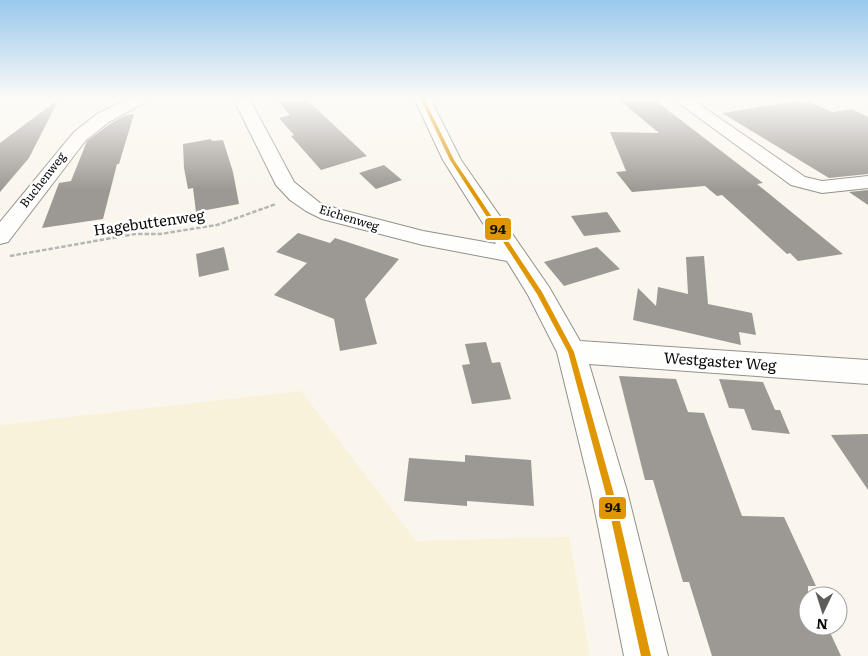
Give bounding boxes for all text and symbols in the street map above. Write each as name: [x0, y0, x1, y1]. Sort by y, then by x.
street label: Buchenweg: [15, 148, 70, 211]
street label: Eichenweg: [317, 199, 382, 235]
street label: Hagebuttenweg: [92, 202, 206, 241]
line badge: 94: [484, 217, 512, 241]
text: 94: [490, 218, 507, 238]
street label: Westgaster Weg: [663, 345, 778, 376]
line badge: 94: [598, 496, 627, 520]
text: 94: [605, 496, 622, 516]
north arrow: [798, 586, 848, 636]
text: N: [815, 615, 829, 635]

